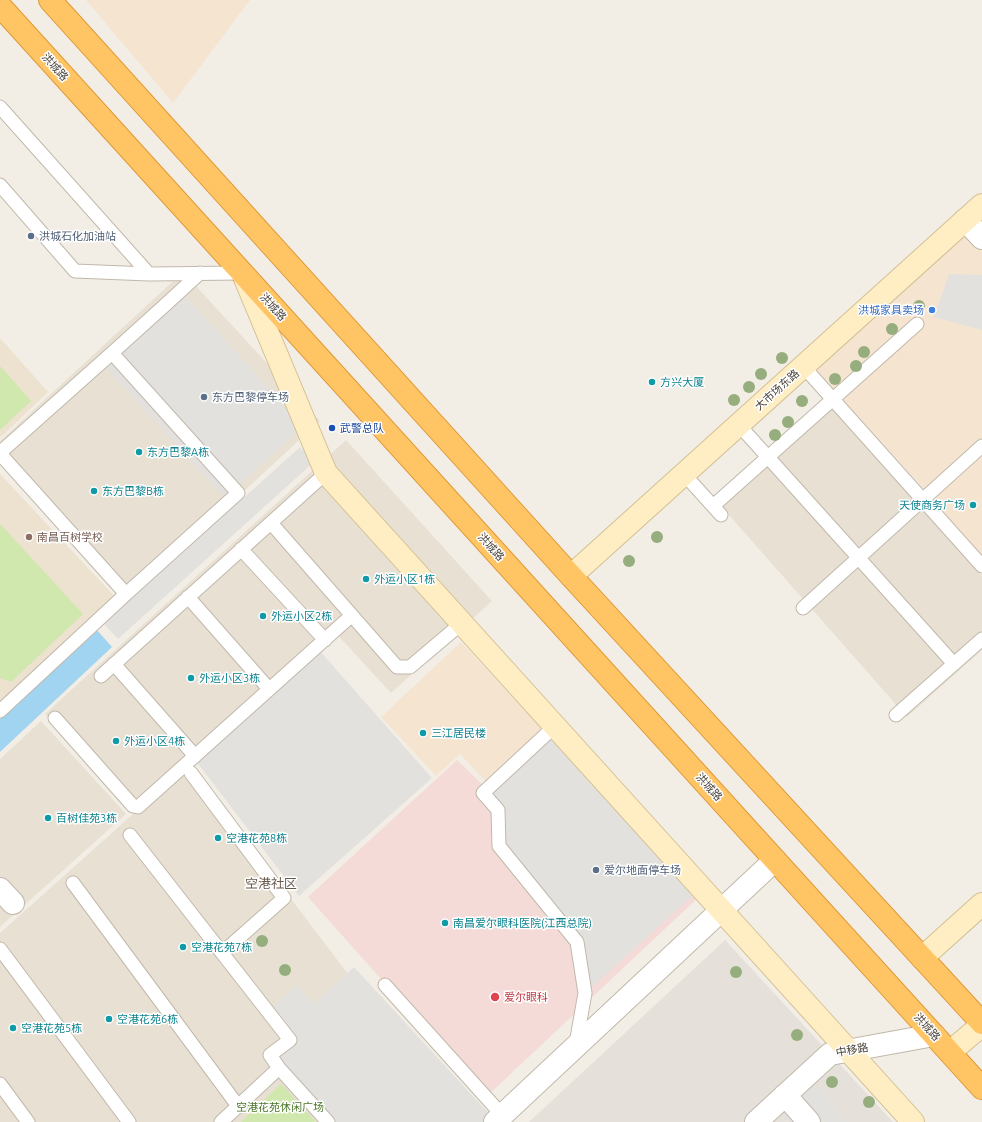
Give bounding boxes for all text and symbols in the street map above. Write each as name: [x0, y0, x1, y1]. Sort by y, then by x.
street label: 洪城路: [39, 50, 71, 84]
place label: 洪城石化加油站: [39, 229, 116, 243]
marker: 洪城石化加油站: [26, 231, 36, 241]
street label: 洪城路: [257, 290, 289, 324]
place label: 洪城家具卖场: [858, 303, 924, 317]
marker: 洪城家具卖场: [927, 305, 937, 315]
street label: 大市场东路: [752, 367, 802, 413]
place label: 方兴大厦: [660, 375, 704, 389]
marker: 方兴大厦: [647, 377, 657, 387]
place label: 东方巴黎停车场: [212, 390, 289, 404]
marker: 东方巴黎停车场: [199, 392, 209, 402]
place label: 武警总队: [340, 421, 384, 435]
marker: 武警总队: [327, 423, 337, 433]
place label: 东方巴黎A栋: [147, 445, 209, 459]
marker: 东方巴黎A栋: [134, 447, 144, 457]
place label: 东方巴黎B栋: [102, 484, 164, 498]
marker: 东方巴黎B栋: [89, 486, 99, 496]
place label: 天使商务广场: [899, 498, 965, 512]
marker: 天使商务广场: [968, 500, 978, 510]
place label: 南昌百树学校: [37, 530, 103, 544]
street label: 洪城路: [475, 530, 507, 564]
marker: 南昌百树学校: [24, 532, 34, 542]
place label: 外运小区1栋: [374, 572, 435, 586]
marker: 外运小区1栋: [361, 574, 371, 584]
place label: 外运小区2栋: [271, 609, 332, 623]
marker: 外运小区2栋: [258, 611, 268, 621]
place label: 外运小区3栋: [199, 671, 260, 685]
marker: 外运小区3栋: [186, 673, 196, 683]
place label: 三江居民楼: [431, 726, 486, 740]
marker: 三江居民楼: [418, 728, 428, 738]
place label: 外运小区4栋: [124, 734, 185, 748]
marker: 外运小区4栋: [111, 736, 121, 746]
street label: 洪城路: [693, 770, 725, 804]
place label: 百树佳苑3栋: [56, 811, 117, 825]
marker: 百树佳苑3栋: [43, 813, 53, 823]
place label: 空港花苑8栋: [226, 831, 287, 845]
marker: 空港花苑8栋: [213, 833, 223, 843]
place label: 爱尔地面停车场: [604, 863, 681, 877]
marker: 爱尔地面停车场: [591, 865, 601, 875]
district label: 空港社区: [245, 876, 297, 892]
place label: 南昌爱尔眼科医院(江西总院): [453, 916, 592, 930]
marker: 南昌爱尔眼科医院(江西总院): [440, 918, 450, 928]
place label: 空港花苑7栋: [191, 940, 252, 954]
marker: 空港花苑7栋: [178, 942, 188, 952]
place label: 爱尔眼科: [504, 990, 548, 1004]
marker: 爱尔眼科: [489, 991, 501, 1003]
street label: 洪城路: [911, 1010, 943, 1044]
place label: 空港花苑6栋: [117, 1012, 178, 1026]
marker: 空港花苑6栋: [104, 1014, 114, 1024]
place label: 空港花苑5栋: [21, 1021, 82, 1035]
marker: 空港花苑5栋: [8, 1023, 18, 1033]
street label: 中移路: [835, 1041, 869, 1059]
park label: 空港花苑休闲广场: [236, 1100, 324, 1114]

